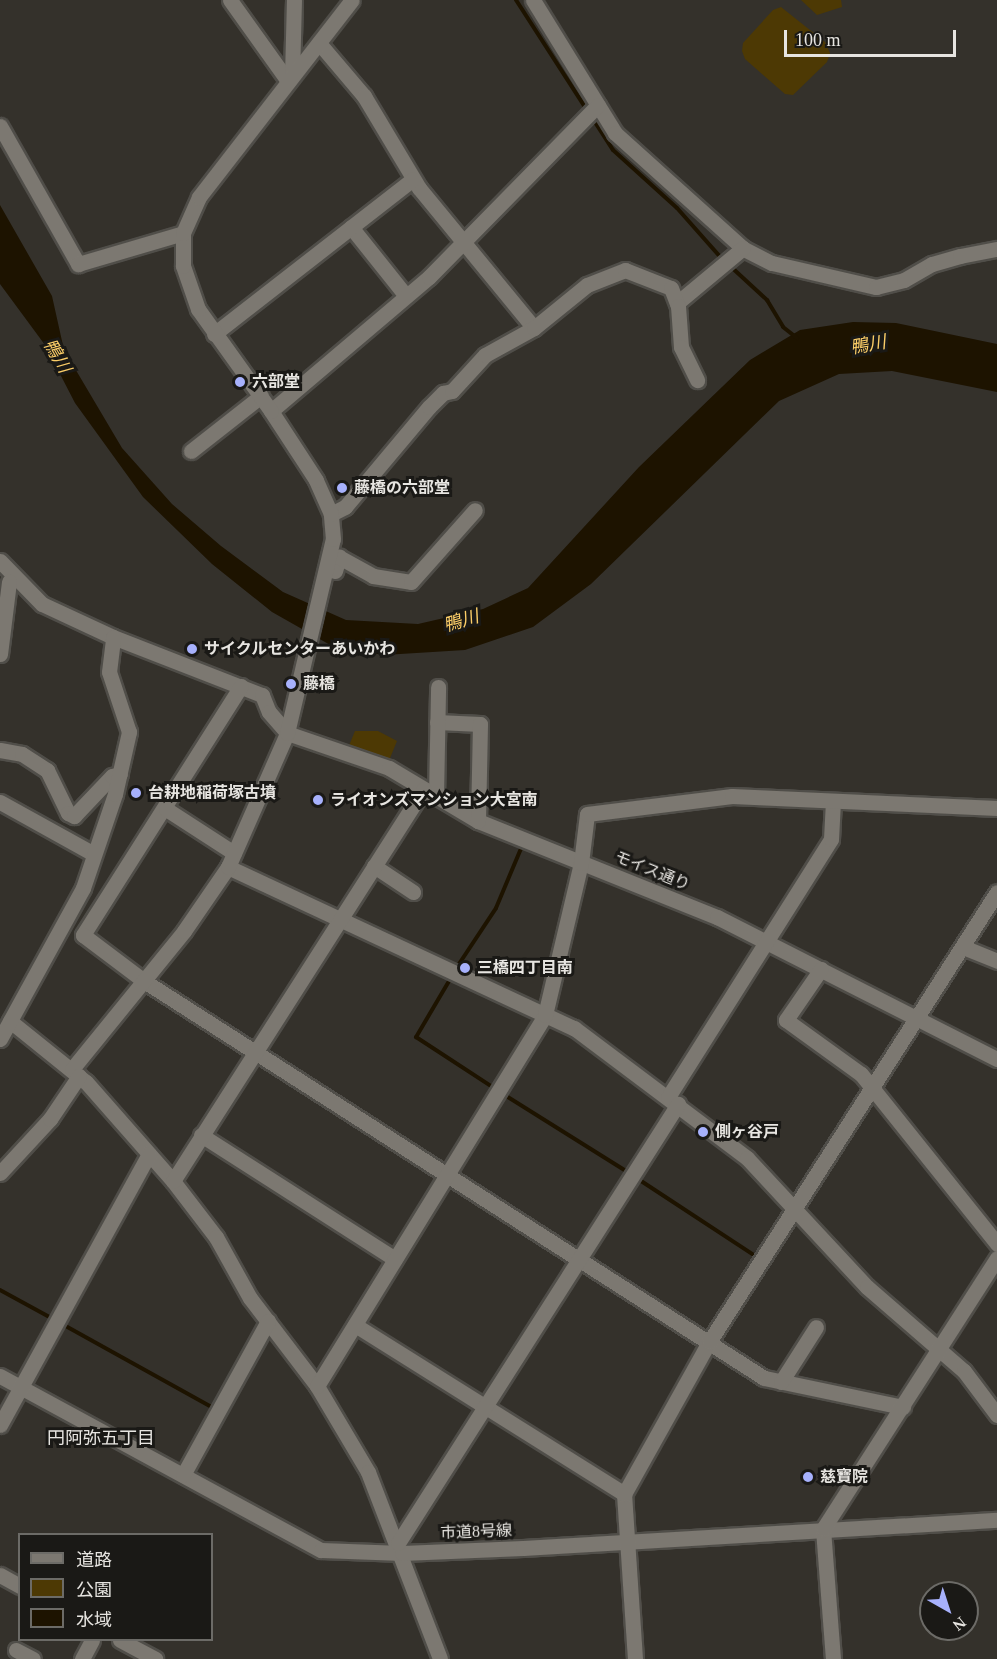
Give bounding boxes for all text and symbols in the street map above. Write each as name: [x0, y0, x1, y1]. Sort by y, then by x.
scale bar: [787, 18, 960, 56]
text: 100 m: [795, 30, 841, 50]
water label: 鴨川: [848, 331, 888, 359]
water label: 鴨川: [39, 335, 75, 377]
place label: 六部堂: [252, 372, 300, 392]
marker: 六部堂: [233, 375, 247, 389]
place label: 藤橋の六部堂: [354, 478, 450, 498]
marker: 藤橋の六部堂: [335, 481, 349, 495]
water label: 鴨川: [441, 605, 481, 637]
place label: サイクルセンターあいかわ: [204, 639, 396, 659]
marker: サイクルセンターあいかわ: [185, 642, 199, 656]
place label: 藤橋: [303, 674, 335, 694]
marker: 藤橋: [284, 677, 298, 691]
place label: 台耕地稲荷塚古墳: [148, 783, 276, 803]
marker: 台耕地稲荷塚古墳: [129, 786, 143, 800]
place label: ライオンズマンション大宮南: [330, 790, 538, 810]
marker: ライオンズマンション大宮南: [311, 793, 325, 807]
street label: モイス通り: [611, 847, 693, 895]
place label: 三橋四丁目南: [477, 958, 573, 978]
marker: 三橋四丁目南: [458, 961, 472, 975]
place label: 側ヶ谷戸: [715, 1122, 779, 1142]
marker: 側ヶ谷戸: [696, 1125, 710, 1139]
district label: 円阿弥五丁目: [47, 1427, 155, 1449]
place label: 慈寶院: [820, 1467, 868, 1487]
marker: 慈寶院: [801, 1470, 815, 1484]
street label: 市道8号線: [440, 1521, 512, 1543]
legend: [18, 1533, 213, 1641]
text: 道路: [76, 1550, 112, 1570]
text: 公園: [76, 1580, 112, 1600]
north arrow: [919, 1581, 979, 1641]
text: 水域: [76, 1610, 112, 1630]
text: N: [950, 1614, 969, 1634]

